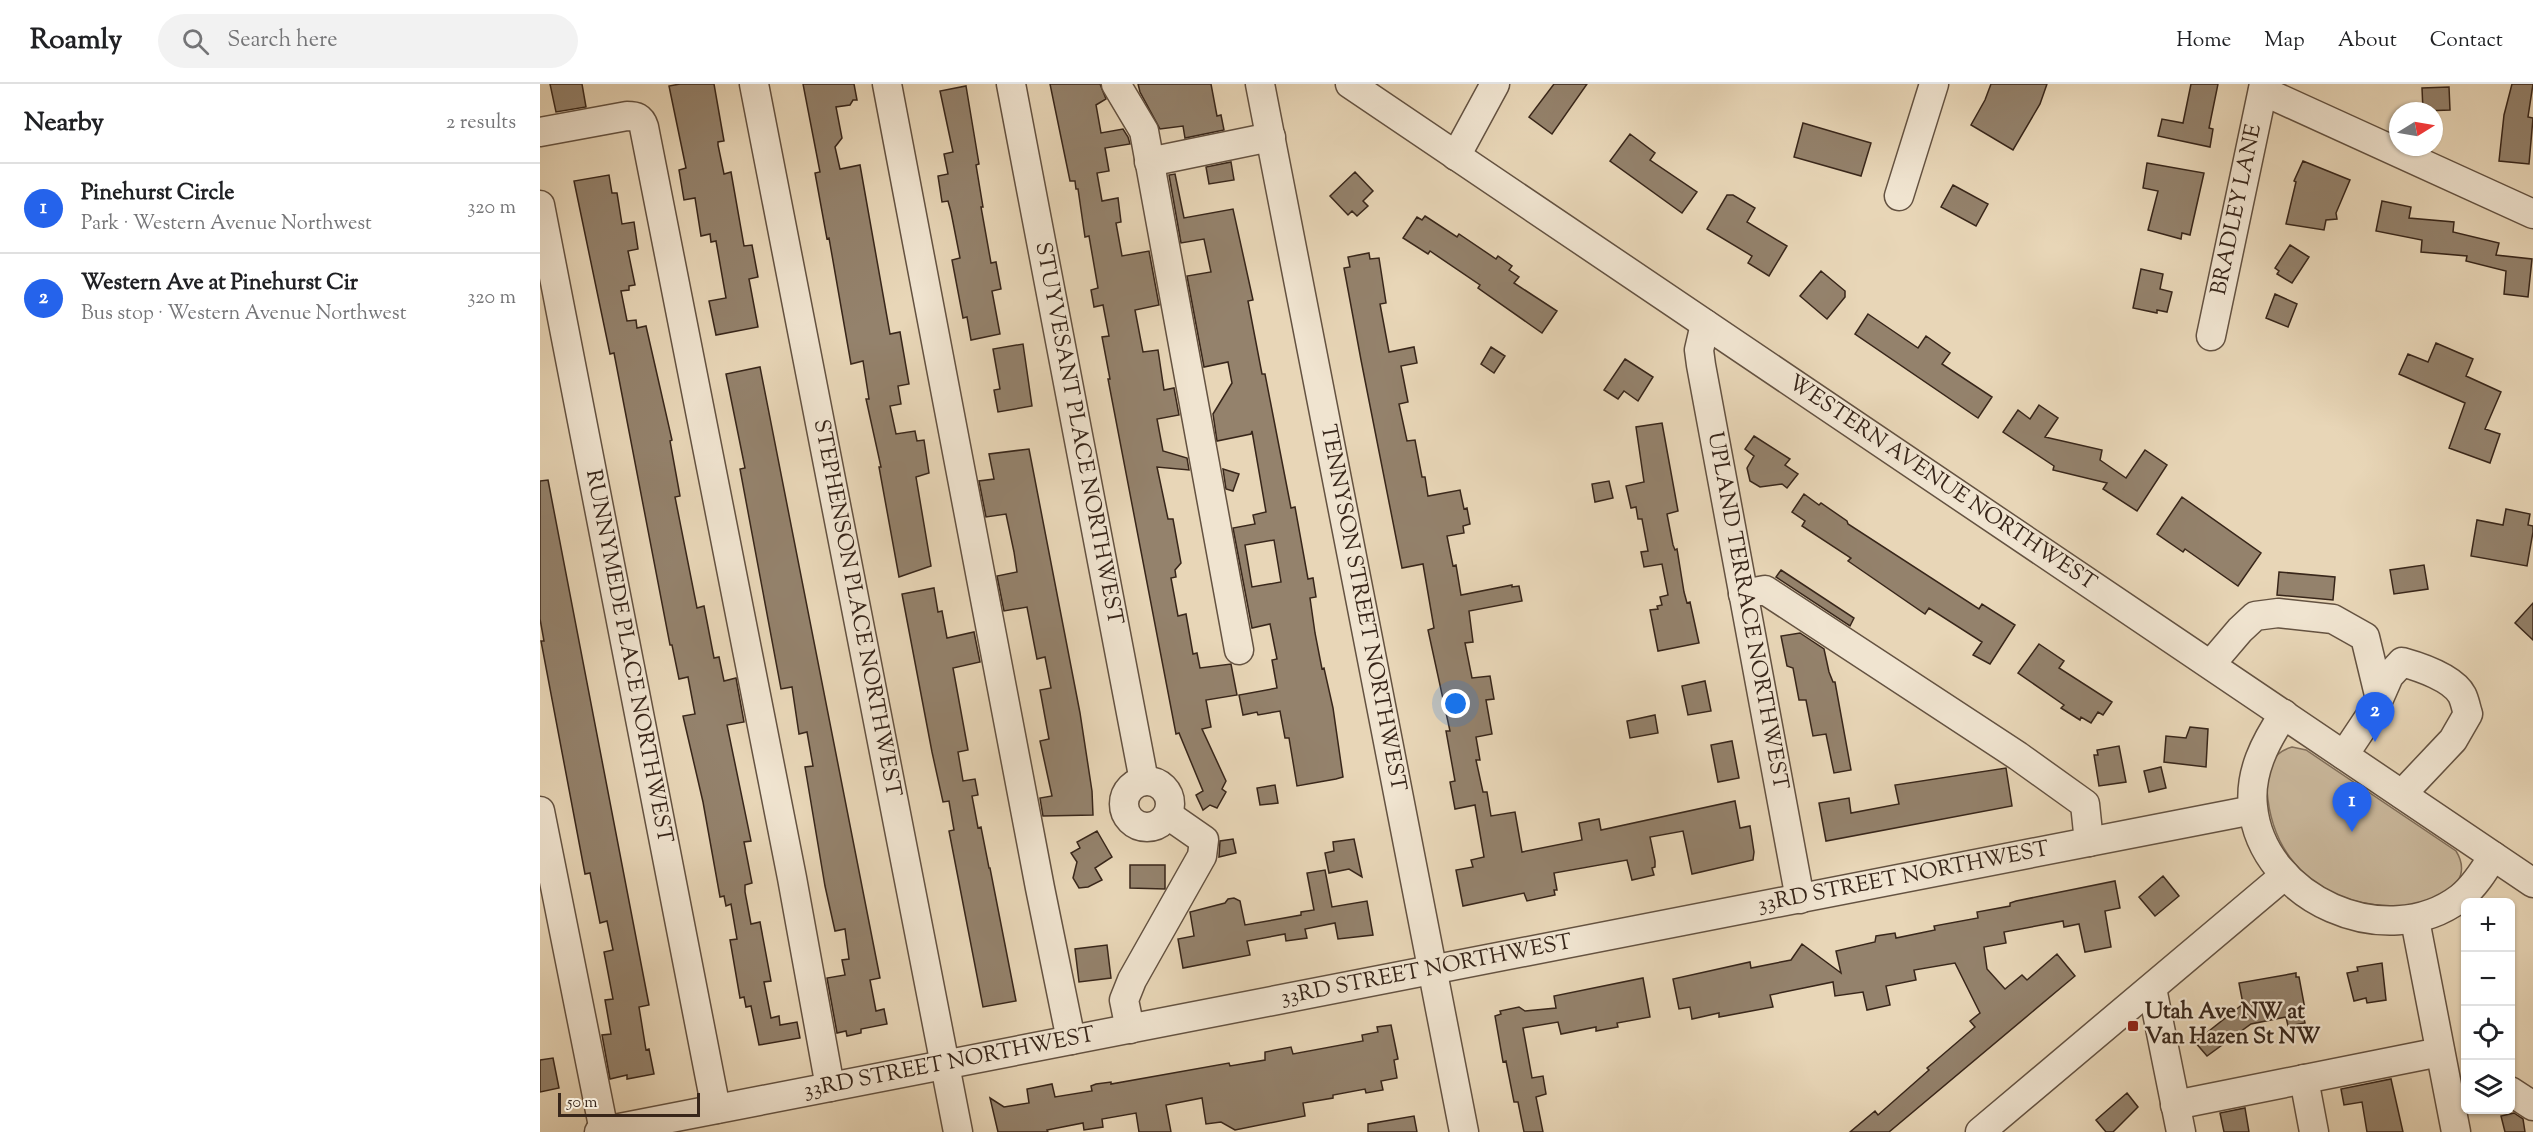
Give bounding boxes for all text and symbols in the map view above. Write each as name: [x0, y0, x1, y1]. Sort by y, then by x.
search box: [158, 14, 578, 68]
text: Roamly: [30, 21, 122, 61]
icon: search: [179, 25, 212, 58]
text: Search here: [227, 25, 338, 57]
text: Home: [2176, 26, 2231, 56]
text: Map: [2264, 26, 2305, 56]
text: About: [2338, 26, 2397, 56]
text: Contact: [2430, 26, 2503, 56]
north arrow: [2389, 102, 2443, 156]
text: Nearby: [24, 105, 104, 142]
text: 2 results: [446, 109, 516, 138]
street label: BRADLEY LANE: [2204, 121, 2271, 298]
text: Pinehurst Circle: [81, 178, 235, 210]
text: 1: [40, 194, 47, 223]
text: 320 m: [467, 194, 516, 223]
text: Park · Western Avenue Northwest: [81, 210, 372, 239]
street label: STUYVESANT PLACE NORTHWEST: [1026, 240, 1130, 628]
text: Western Ave at Pinehurst Cir: [81, 268, 358, 300]
text: 2: [39, 284, 48, 313]
text: 320 m: [467, 284, 516, 313]
text: Bus stop · Western Avenue Northwest: [81, 300, 407, 329]
street label: WESTERN AVENUE NORTHWEST: [1781, 368, 2103, 600]
street label: STEPHENSON PLACE NORTHWEST: [804, 417, 909, 800]
street label: TENNYSON STREET NORTHWEST: [1311, 422, 1413, 795]
street label: UPLAND TERRACE NORTHWEST: [1698, 429, 1796, 793]
street label: RUNNYMEDE PLACE NORTHWEST: [576, 467, 680, 847]
your location: [1441, 689, 1470, 718]
pin: 2: [2356, 692, 2394, 742]
pin: 1: [2332, 782, 2372, 832]
street label: 33RD STREET NORTHWEST: [1755, 834, 2052, 922]
map controls: [2461, 898, 2515, 1114]
button: +: [2461, 898, 2515, 952]
street label: 33RD STREET NORTHWEST: [1278, 927, 1575, 1015]
button: −: [2461, 952, 2515, 1006]
place label: Utah Ave NW at Van Hazen St NW: [2145, 997, 2321, 1054]
button: locate: [2461, 1006, 2515, 1060]
marker: Utah Ave NW at Van Hazen St NW: [2126, 1019, 2140, 1033]
street label: 33RD STREET NORTHWEST: [801, 1020, 1098, 1108]
button: layers: [2461, 1060, 2515, 1114]
scale bar: [558, 1090, 700, 1118]
text: 50 m: [567, 1092, 598, 1115]

